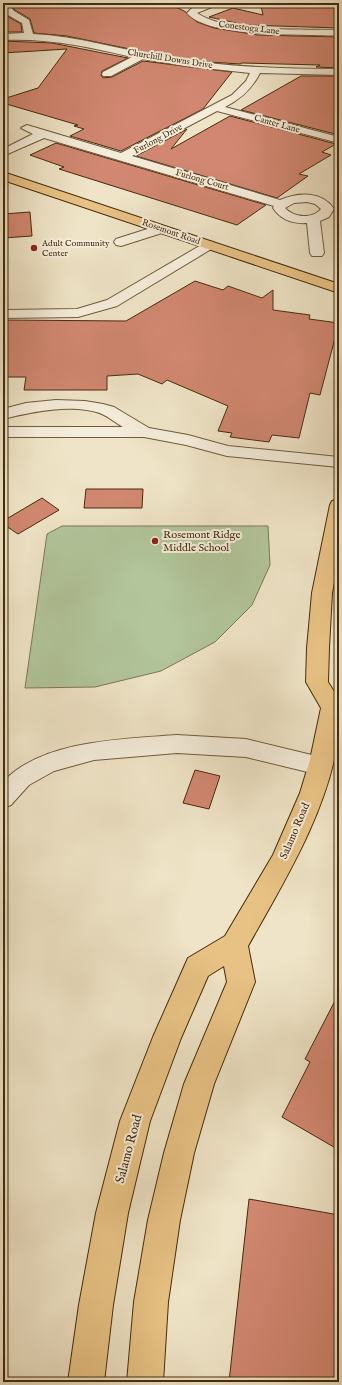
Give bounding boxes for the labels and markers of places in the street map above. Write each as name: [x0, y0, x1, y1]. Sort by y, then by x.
place label: Adult Community Center: [41, 238, 110, 259]
marker: Adult Community Center: [29, 243, 39, 253]
place label: Rosemont Ridge Middle School: [163, 528, 241, 555]
marker: Rosemont Ridge Middle School: [150, 536, 160, 546]

